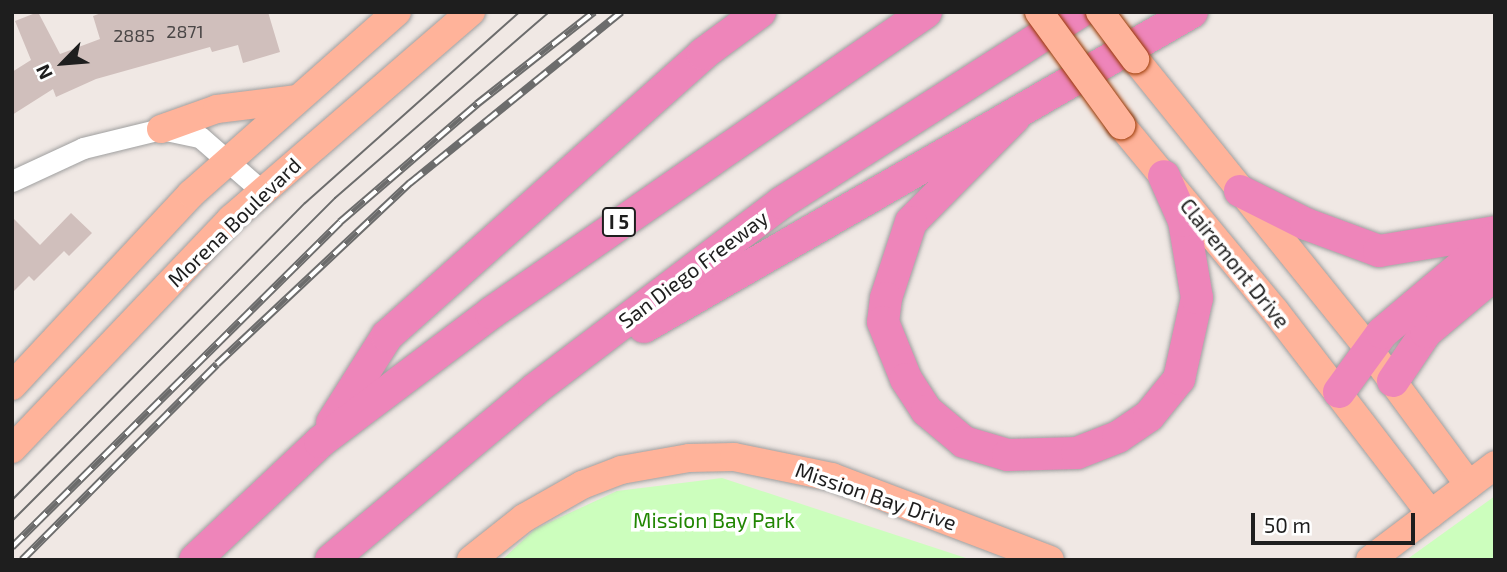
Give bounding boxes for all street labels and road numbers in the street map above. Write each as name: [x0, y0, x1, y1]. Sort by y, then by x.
street label: Morena Boulevard: [162, 152, 306, 292]
street label: Clairemont Drive: [1175, 193, 1295, 333]
street label: San Diego Freeway: [613, 205, 773, 333]
road number: I 5: [602, 206, 636, 238]
street label: Mission Bay Drive: [792, 457, 960, 535]

